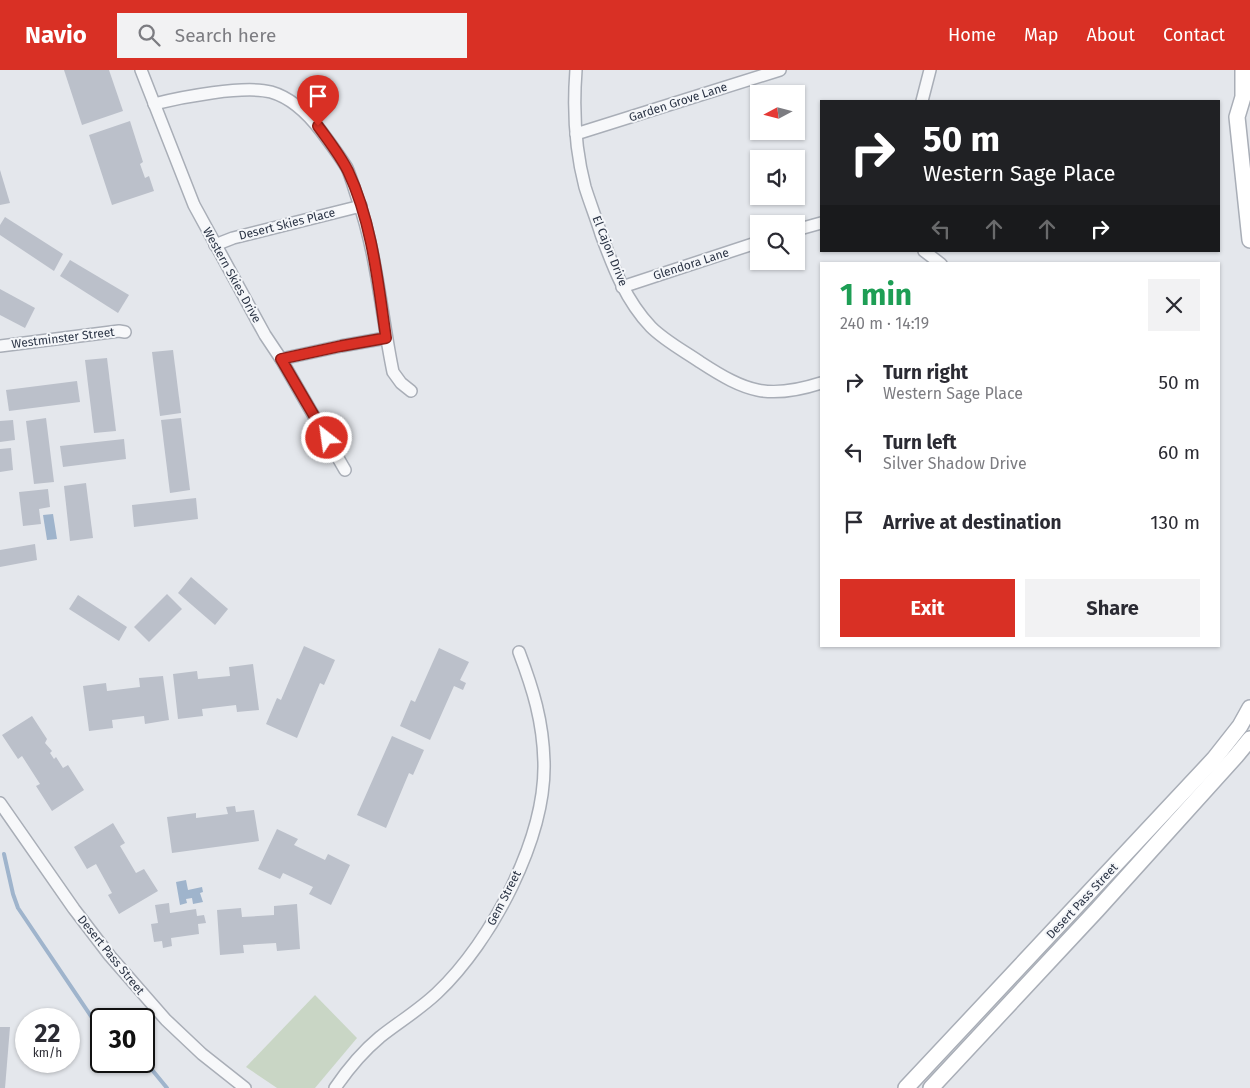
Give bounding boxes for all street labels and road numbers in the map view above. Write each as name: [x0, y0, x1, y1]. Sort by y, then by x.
street label: Garden Grove Lane: [627, 79, 729, 125]
street label: Desert Skies Place: [237, 205, 337, 243]
street label: El Cajon Drive: [590, 214, 630, 288]
street label: Western Skies Drive: [200, 225, 264, 325]
street label: Glendora Lane: [651, 245, 731, 283]
street label: Westminster Street: [11, 325, 116, 351]
street label: Desert Pass Street: [1043, 860, 1121, 942]
street label: Gem Street: [484, 867, 524, 928]
street label: Desert Pass Street: [75, 912, 148, 998]

